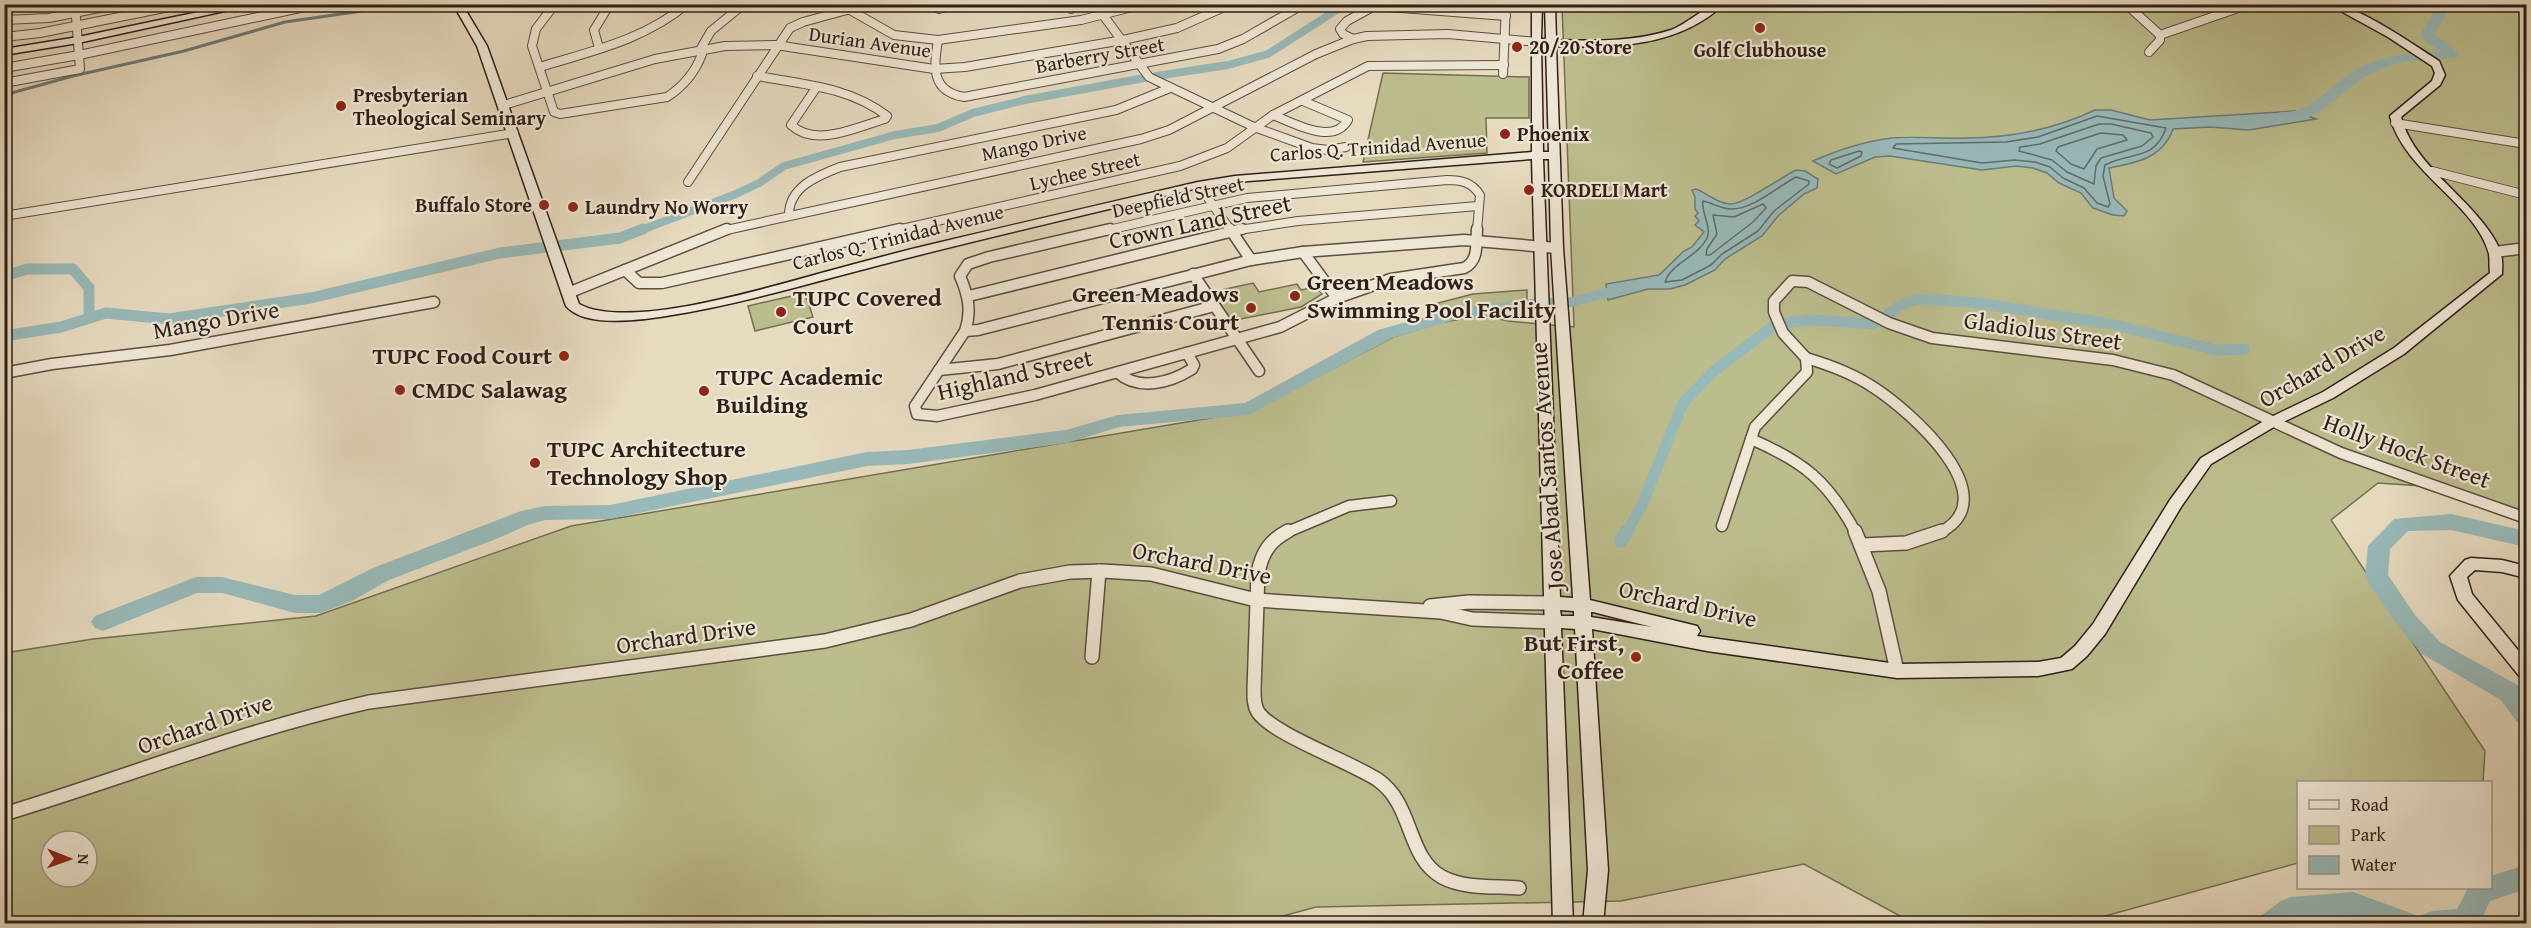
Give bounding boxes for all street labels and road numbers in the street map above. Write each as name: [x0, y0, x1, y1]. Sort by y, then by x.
street label: Durian Avenue: [807, 19, 933, 64]
street label: Barberry Street: [1033, 29, 1167, 80]
street label: Mango Drive: [979, 117, 1089, 168]
street label: Carlos Q. Trinidad Avenue: [1269, 124, 1487, 169]
street label: Lychee Street: [1026, 144, 1143, 197]
street label: Deepfield Street: [1109, 168, 1247, 225]
street label: Crown Land Street: [1105, 185, 1295, 258]
street label: Carlos Q. Trinidad Avenue: [789, 196, 1007, 277]
street label: Mango Drive: [150, 291, 282, 348]
street label: Gladiolus Street: [1962, 302, 2125, 359]
street label: Orchard Drive: [2252, 315, 2391, 416]
street label: Highland Street: [934, 340, 1097, 409]
street label: Jose Abad Santos Avenue: [1520, 341, 1573, 594]
street label: Holly Hock Street: [2319, 404, 2496, 497]
street label: Orchard Drive: [1130, 532, 1275, 593]
street label: Orchard Drive: [1616, 571, 1761, 636]
street label: Orchard Drive: [614, 608, 758, 663]
street label: Orchard Drive: [133, 684, 277, 763]

